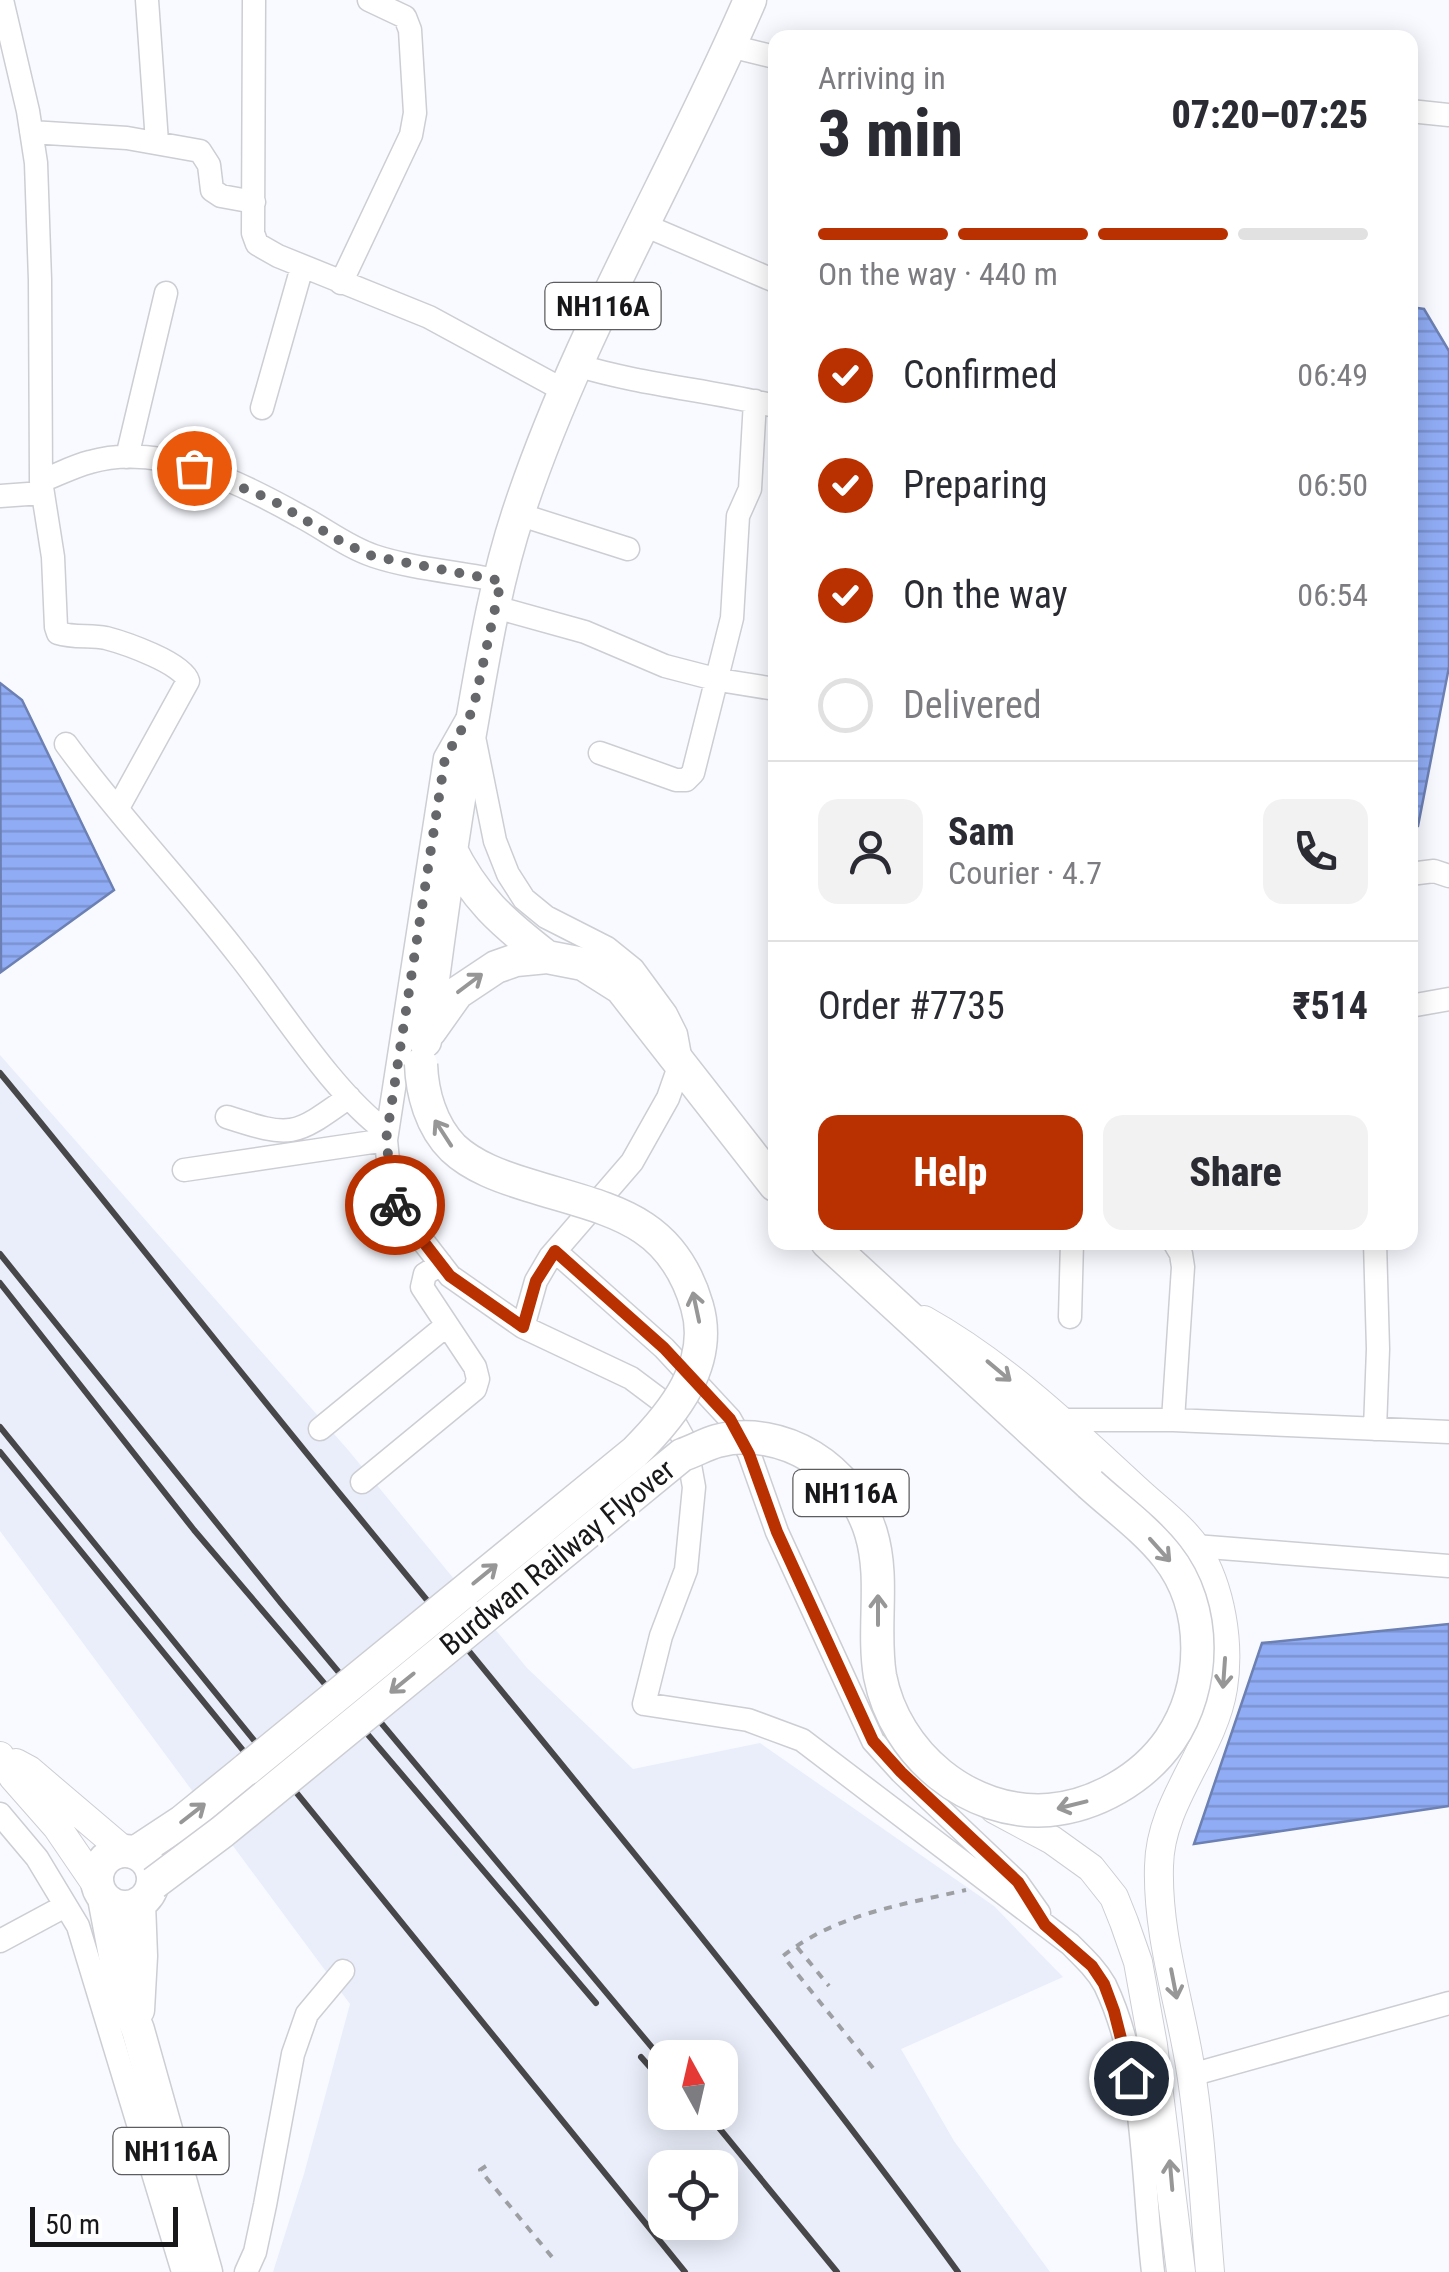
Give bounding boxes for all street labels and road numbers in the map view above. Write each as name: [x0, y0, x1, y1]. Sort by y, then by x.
road number: NH116A: [546, 283, 660, 329]
street label: Burdwan Railway Flyover: [433, 1452, 681, 1662]
road number: NH116A: [794, 1470, 908, 1516]
road number: NH116A: [114, 2128, 228, 2174]

